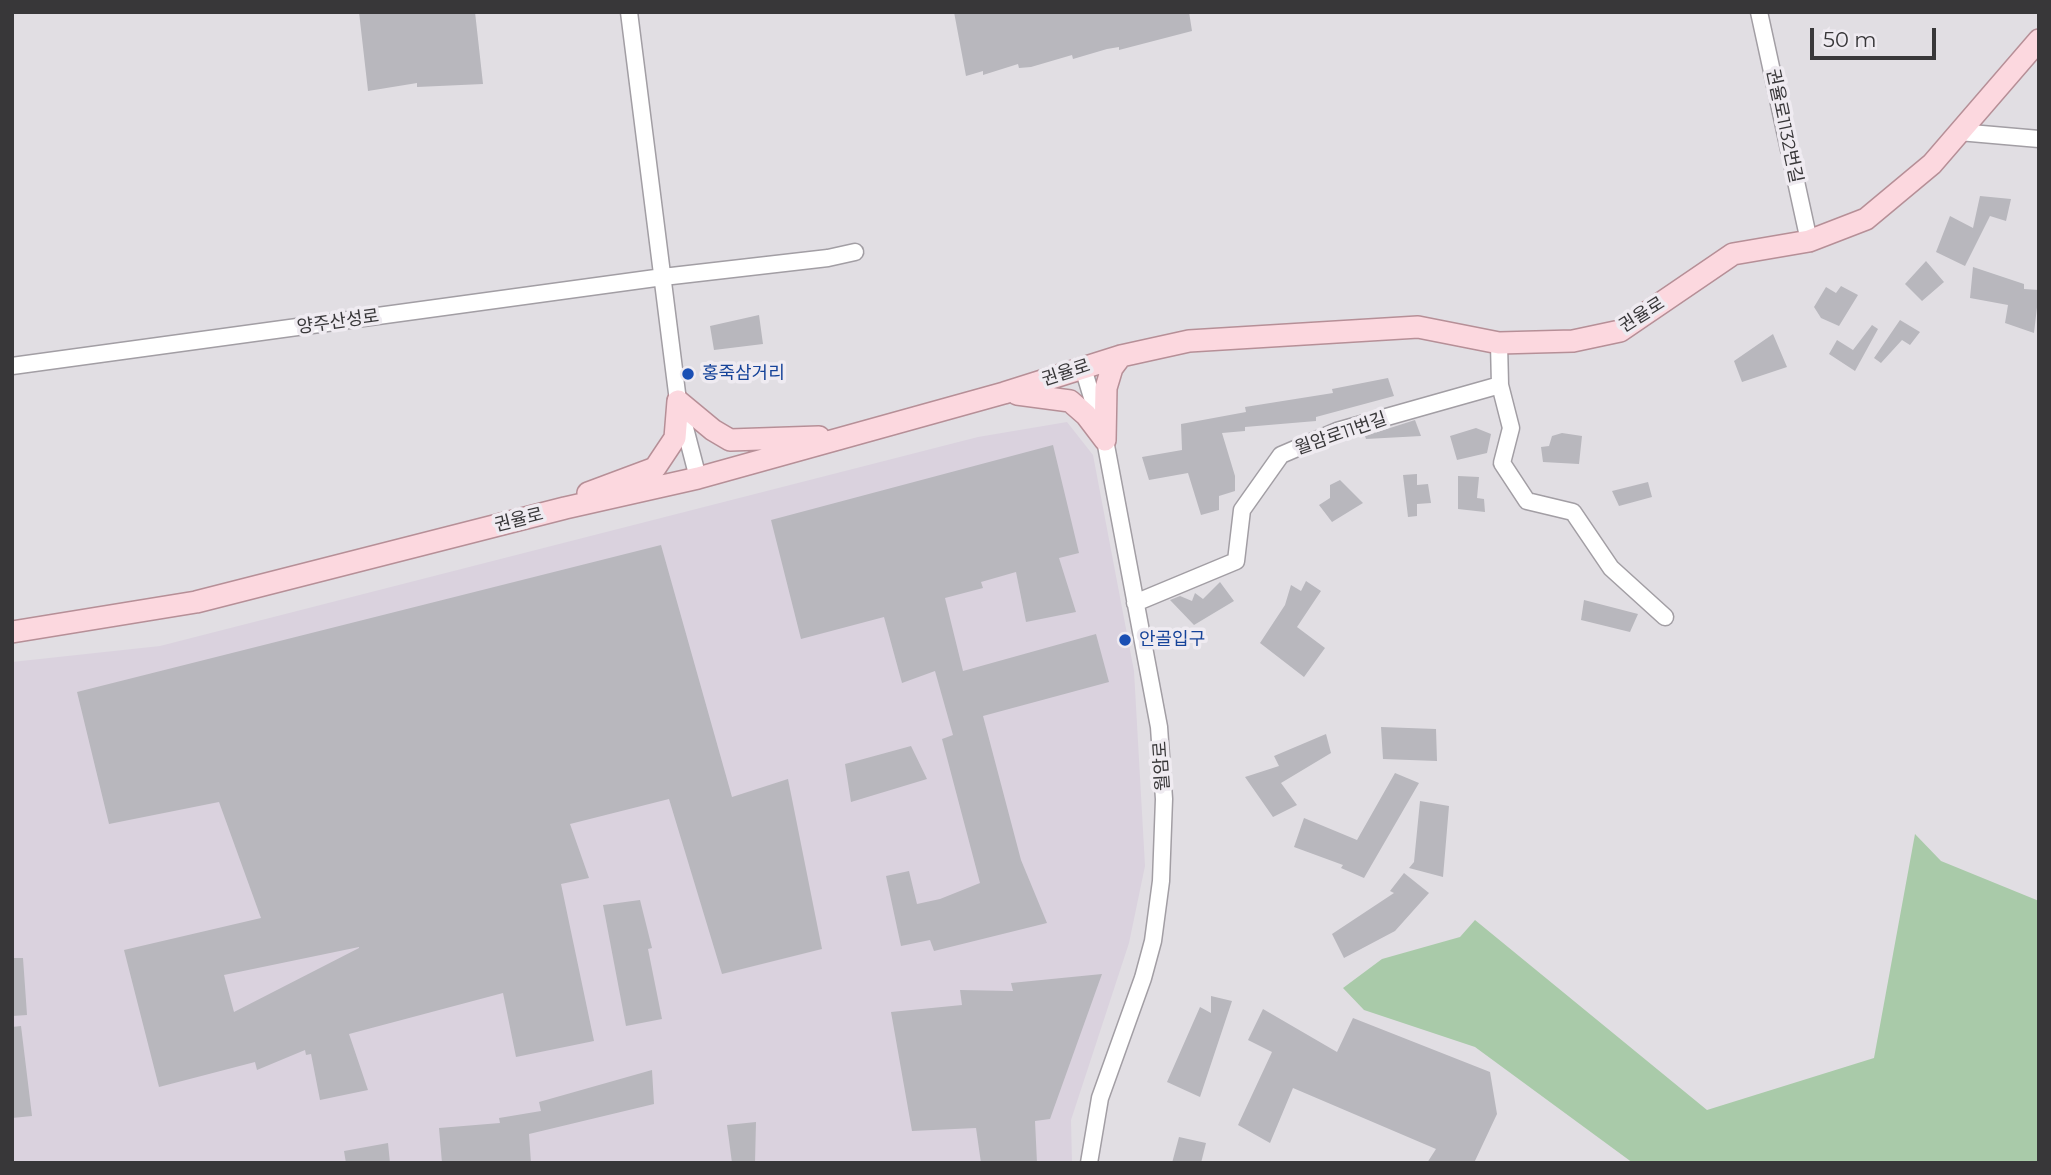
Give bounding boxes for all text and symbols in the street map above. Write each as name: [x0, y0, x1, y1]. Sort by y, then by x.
scale bar: [1813, 14, 1939, 58]
text: 50 m: [1823, 27, 1877, 52]
street label: 권율로1132번길: [1761, 67, 1807, 185]
street label: 권율로: [1615, 293, 1669, 337]
street label: 양주산성로: [295, 306, 381, 338]
street label: 권율로: [1039, 355, 1093, 391]
place label: 홍죽삼거리: [702, 363, 785, 385]
marker: 홍죽삼거리: [680, 366, 696, 382]
street label: 월암로11번길: [1292, 408, 1390, 460]
street label: 권율로: [492, 504, 546, 536]
place label: 안골입구: [1139, 629, 1205, 651]
marker: 안골입구: [1117, 632, 1133, 648]
street label: 월암로: [1149, 740, 1175, 792]

